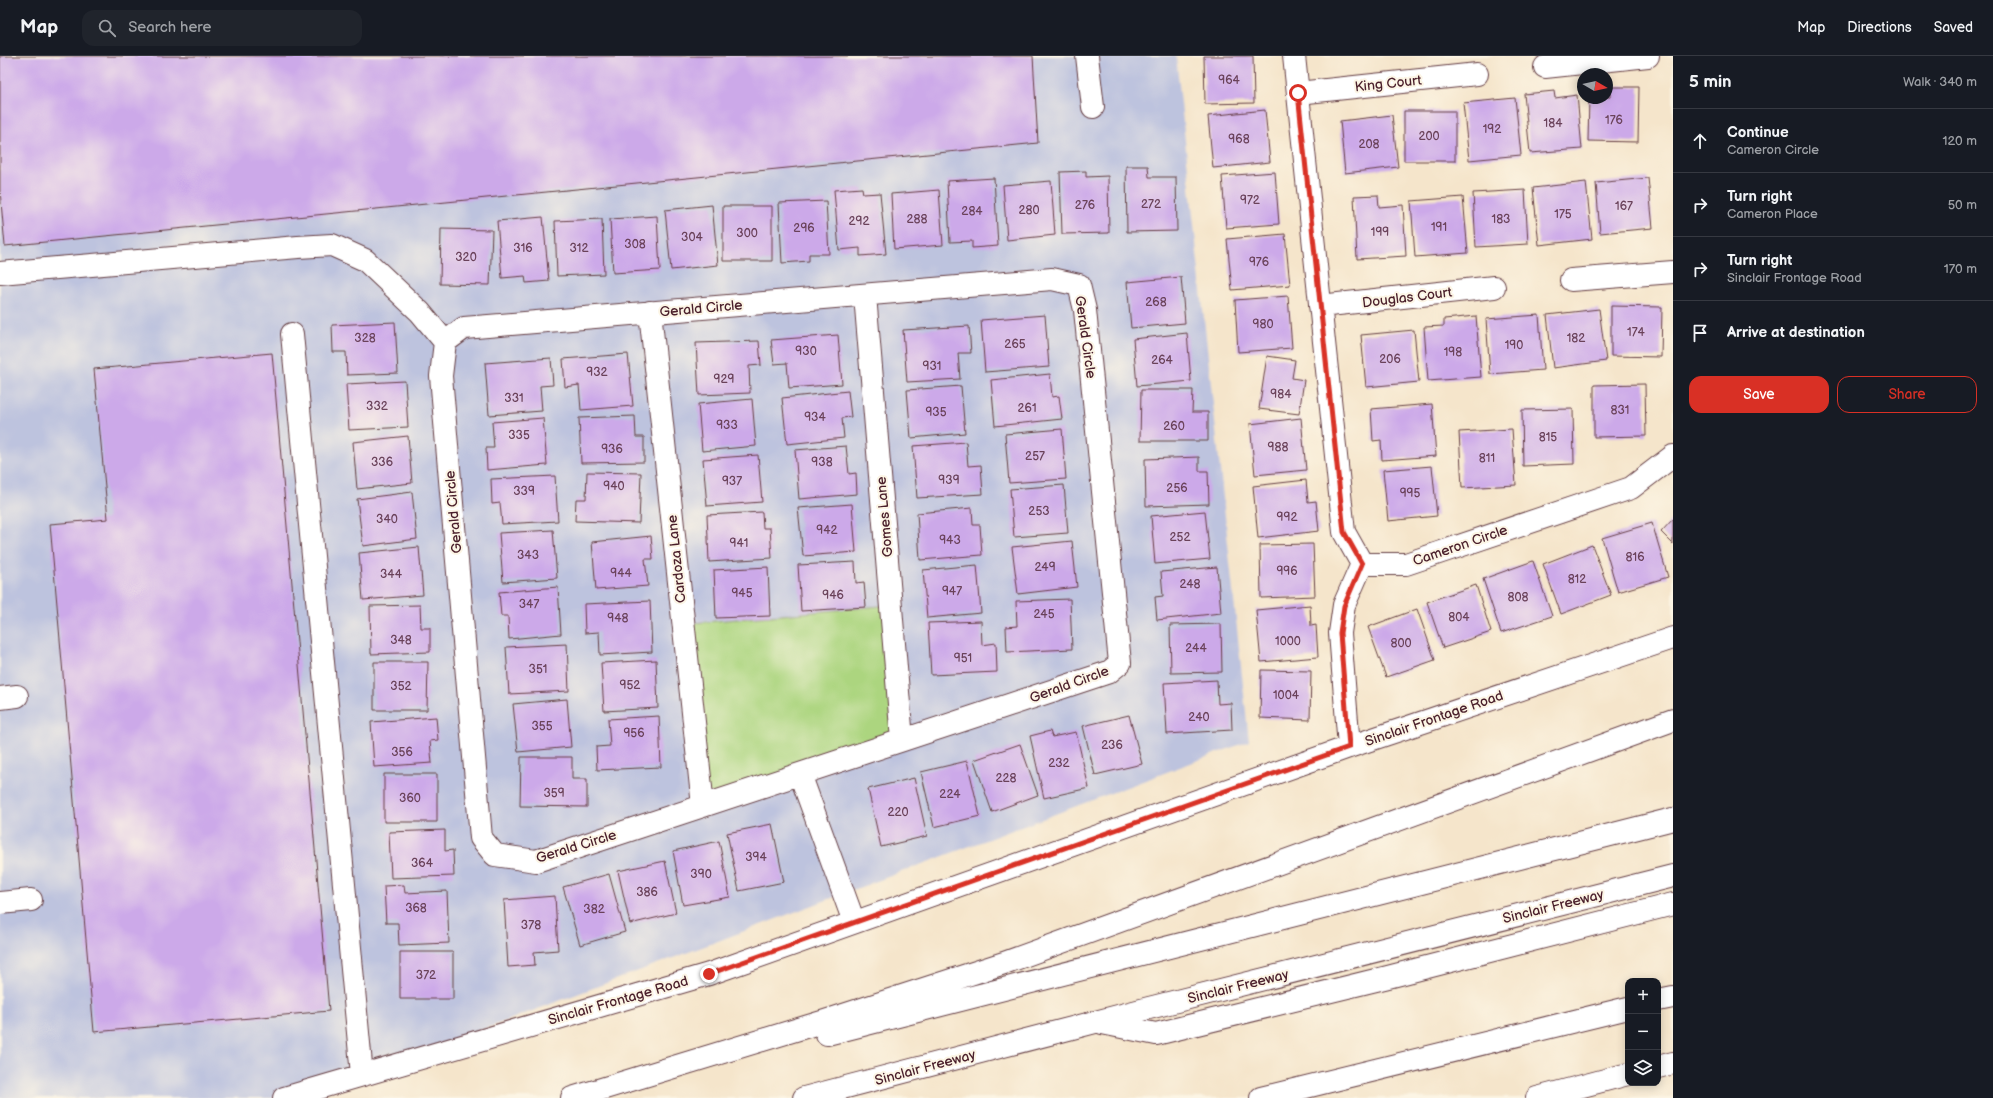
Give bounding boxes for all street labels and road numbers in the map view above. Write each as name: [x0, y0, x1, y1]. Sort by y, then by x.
street label: King Court: [1354, 71, 1423, 95]
street label: Douglas Court: [1361, 283, 1454, 311]
street label: Gerald Circle: [1071, 295, 1100, 379]
street label: Gerald Circle: [659, 296, 743, 321]
street label: Gerald Circle: [441, 470, 466, 554]
street label: Gomes Lane: [873, 476, 896, 558]
street label: Cardoza Lane: [663, 514, 690, 604]
street label: Cameron Circle: [1411, 521, 1510, 570]
street label: Gerald Circle: [1027, 662, 1111, 707]
street label: Sinclair Frontage Road: [1363, 687, 1505, 750]
street label: Gerald Circle: [534, 826, 618, 867]
street label: Sinclair Freeway: [1501, 886, 1606, 927]
street label: Sinclair Freeway: [1186, 966, 1291, 1007]
street label: Sinclair Frontage Road: [546, 972, 690, 1029]
street label: Sinclair Freeway: [873, 1046, 978, 1089]

